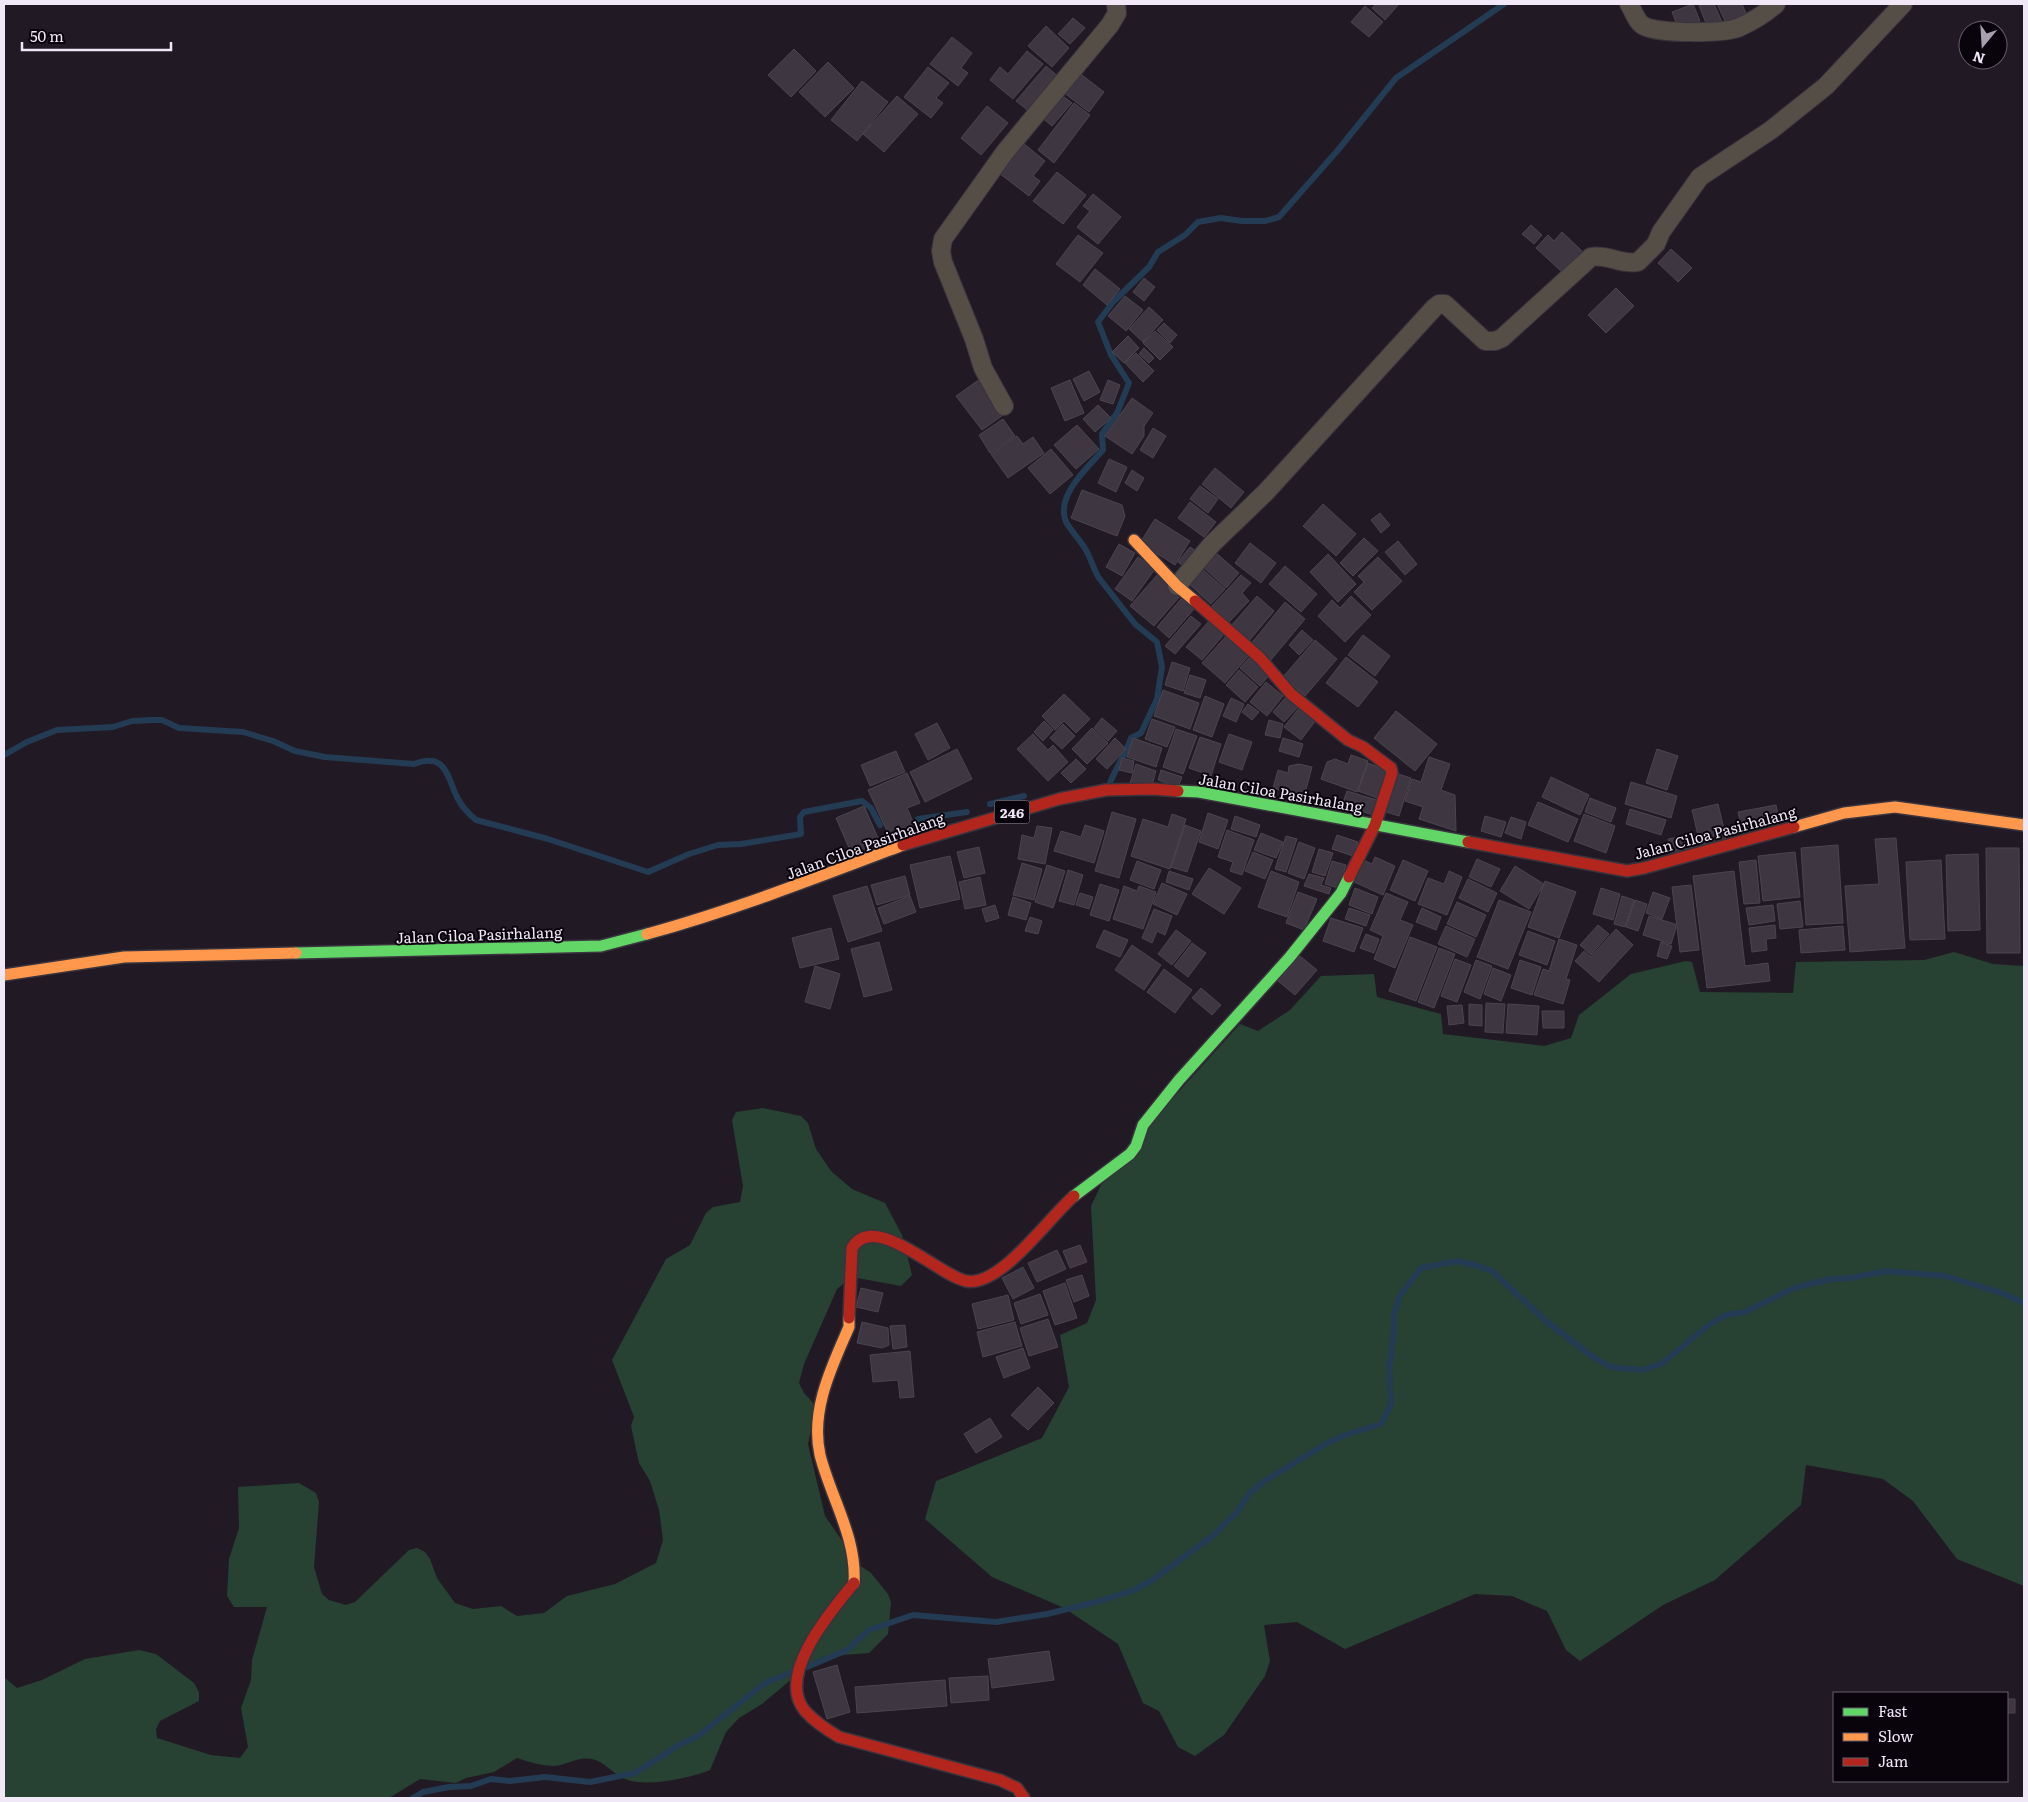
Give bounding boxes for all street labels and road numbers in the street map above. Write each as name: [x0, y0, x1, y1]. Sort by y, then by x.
street label: Jalan Ciloa Pasirhalang: [1197, 766, 1366, 818]
street label: Jalan Ciloa Pasirhalang: [1631, 799, 1799, 865]
road number: 246: [994, 800, 1030, 824]
street label: Jalan Ciloa Pasirhalang: [783, 805, 948, 884]
street label: Jalan Ciloa Pasirhalang: [395, 920, 563, 948]

